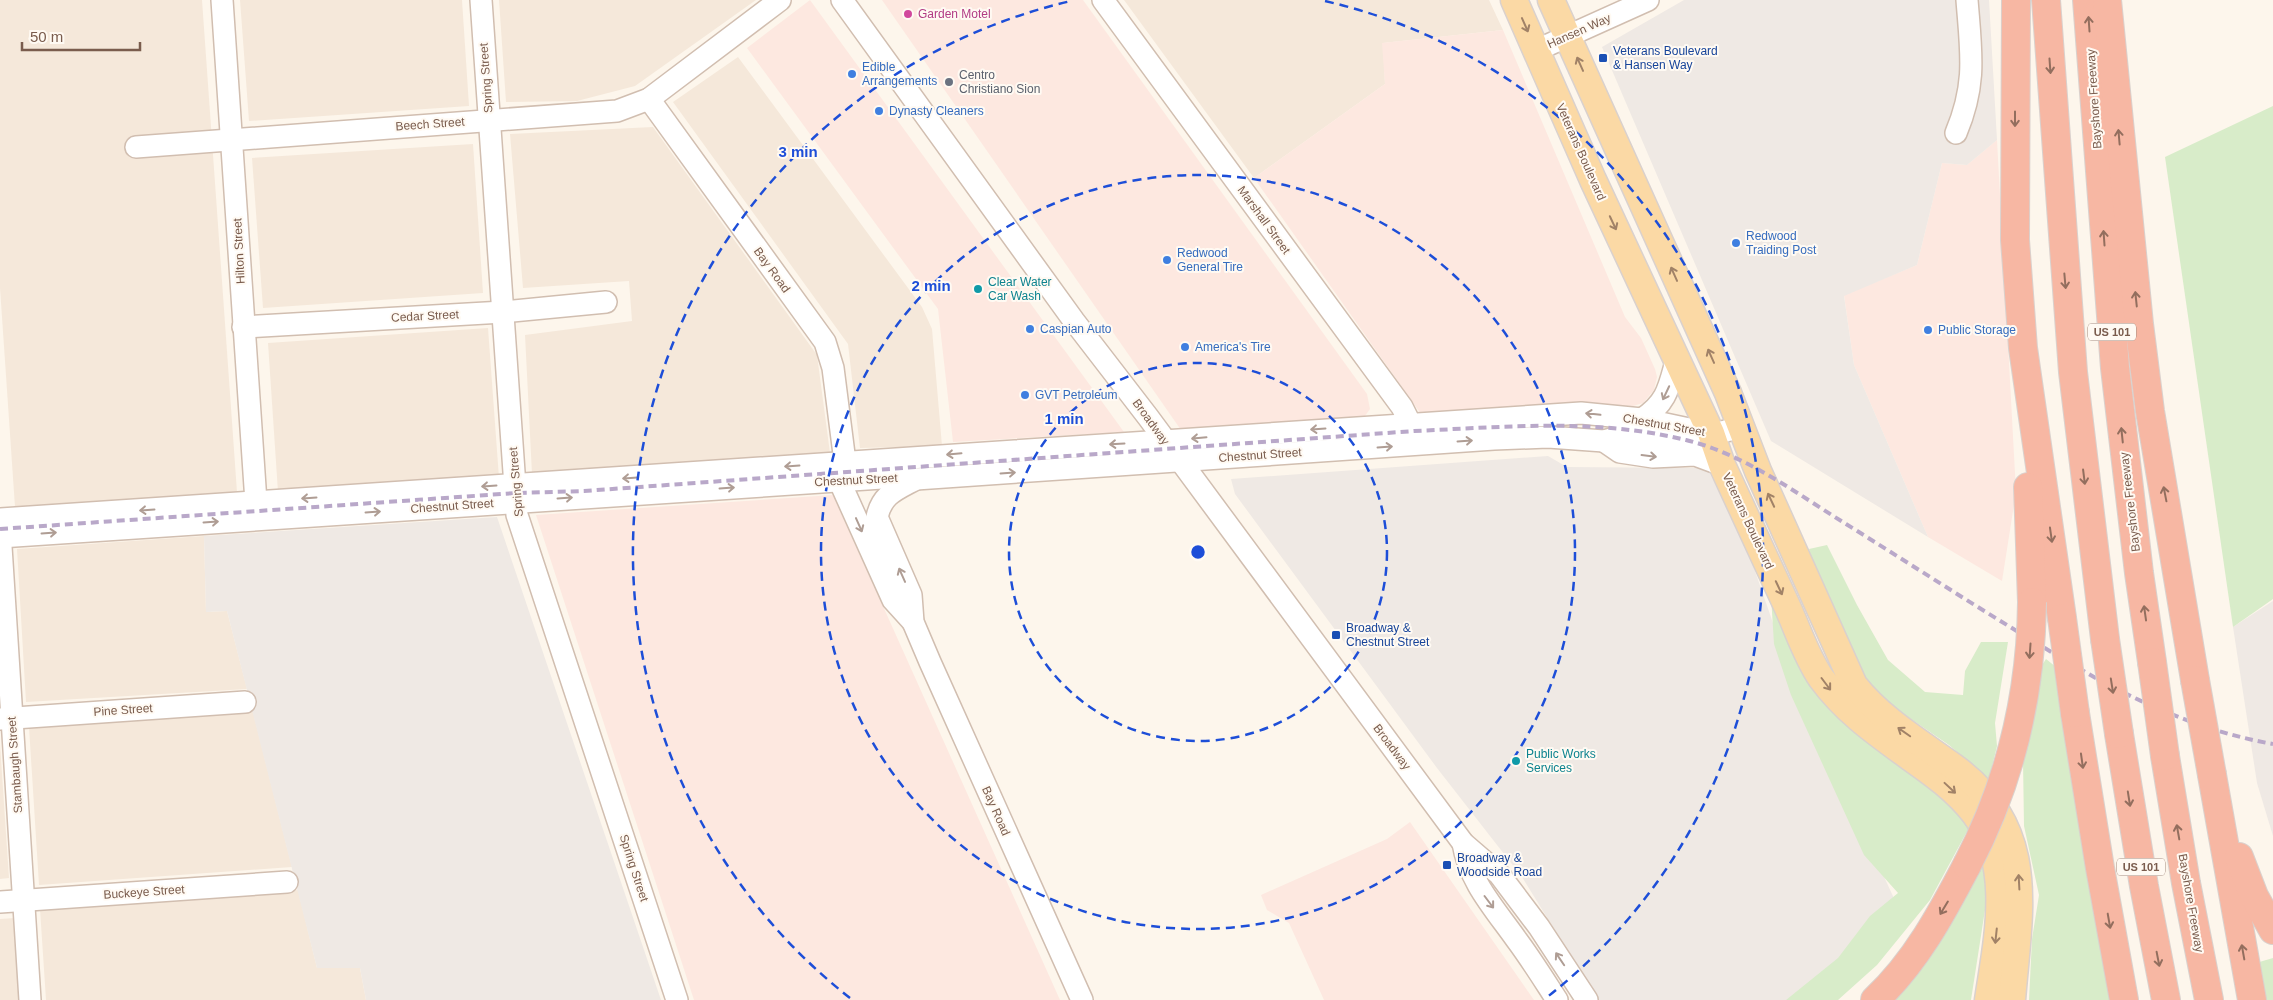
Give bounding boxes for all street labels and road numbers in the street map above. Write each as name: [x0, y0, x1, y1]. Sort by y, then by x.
street label: Hansen Way: [1545, 11, 1613, 51]
street label: Spring Street: [477, 42, 495, 113]
street label: Bayshore Freeway: [2084, 49, 2104, 149]
street label: Veterans Boulevard: [1553, 101, 1609, 203]
street label: Beech Street: [395, 115, 466, 133]
street label: Marshall Street: [1235, 183, 1294, 257]
street label: Hilton Street: [230, 217, 248, 284]
street label: Bay Road: [751, 245, 793, 295]
street label: Cedar Street: [391, 307, 460, 325]
road number: US 101: [2088, 324, 2136, 341]
street label: Broadway: [1130, 396, 1172, 448]
street label: Chestnut Street: [1622, 411, 1707, 439]
street label: Chestnut Street: [1218, 445, 1303, 465]
street label: Spring Street: [506, 446, 526, 518]
street label: Bayshore Freeway: [2117, 451, 2143, 553]
street label: Chestnut Street: [814, 471, 899, 489]
street label: Veterans Boulevard: [1720, 471, 1776, 571]
street label: Chestnut Street: [410, 496, 495, 516]
street label: Pine Street: [93, 701, 154, 719]
street label: Stambaugh Street: [5, 716, 25, 814]
street label: Broadway: [1370, 721, 1414, 773]
street label: Bay Road: [979, 784, 1013, 838]
street label: Spring Street: [617, 833, 652, 904]
street label: Bayshore Freeway: [2175, 853, 2207, 953]
road number: US 101: [2117, 859, 2165, 876]
street label: Buckeye Street: [103, 882, 186, 902]

